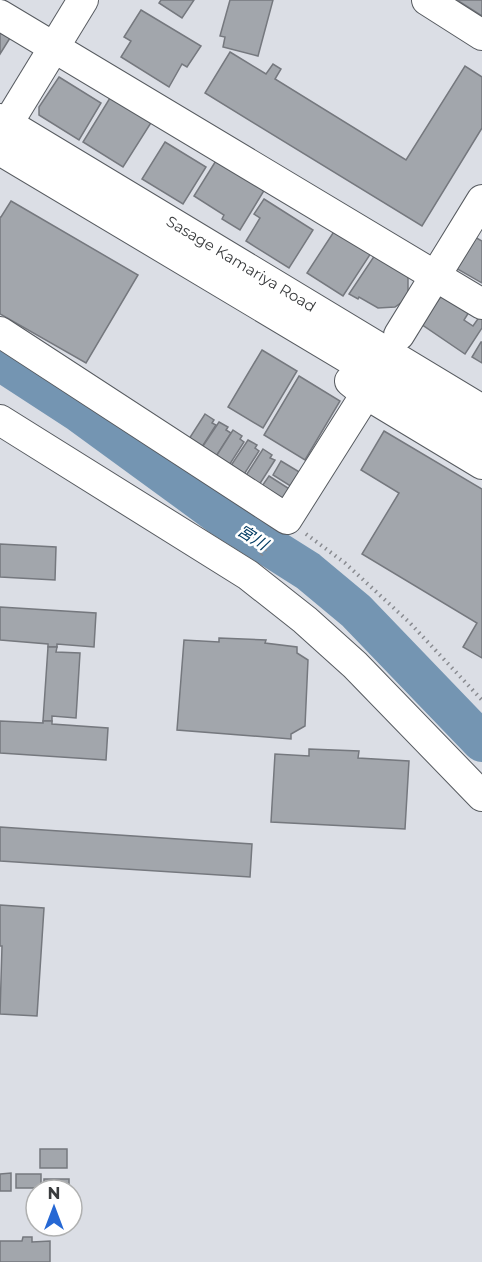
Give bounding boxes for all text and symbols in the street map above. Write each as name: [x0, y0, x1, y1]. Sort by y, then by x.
street label: Sasage Kamariya Road: [163, 211, 320, 316]
water label: 宮川: [234, 521, 273, 555]
north arrow: [24, 1178, 84, 1238]
text: N: [48, 1184, 60, 1203]

